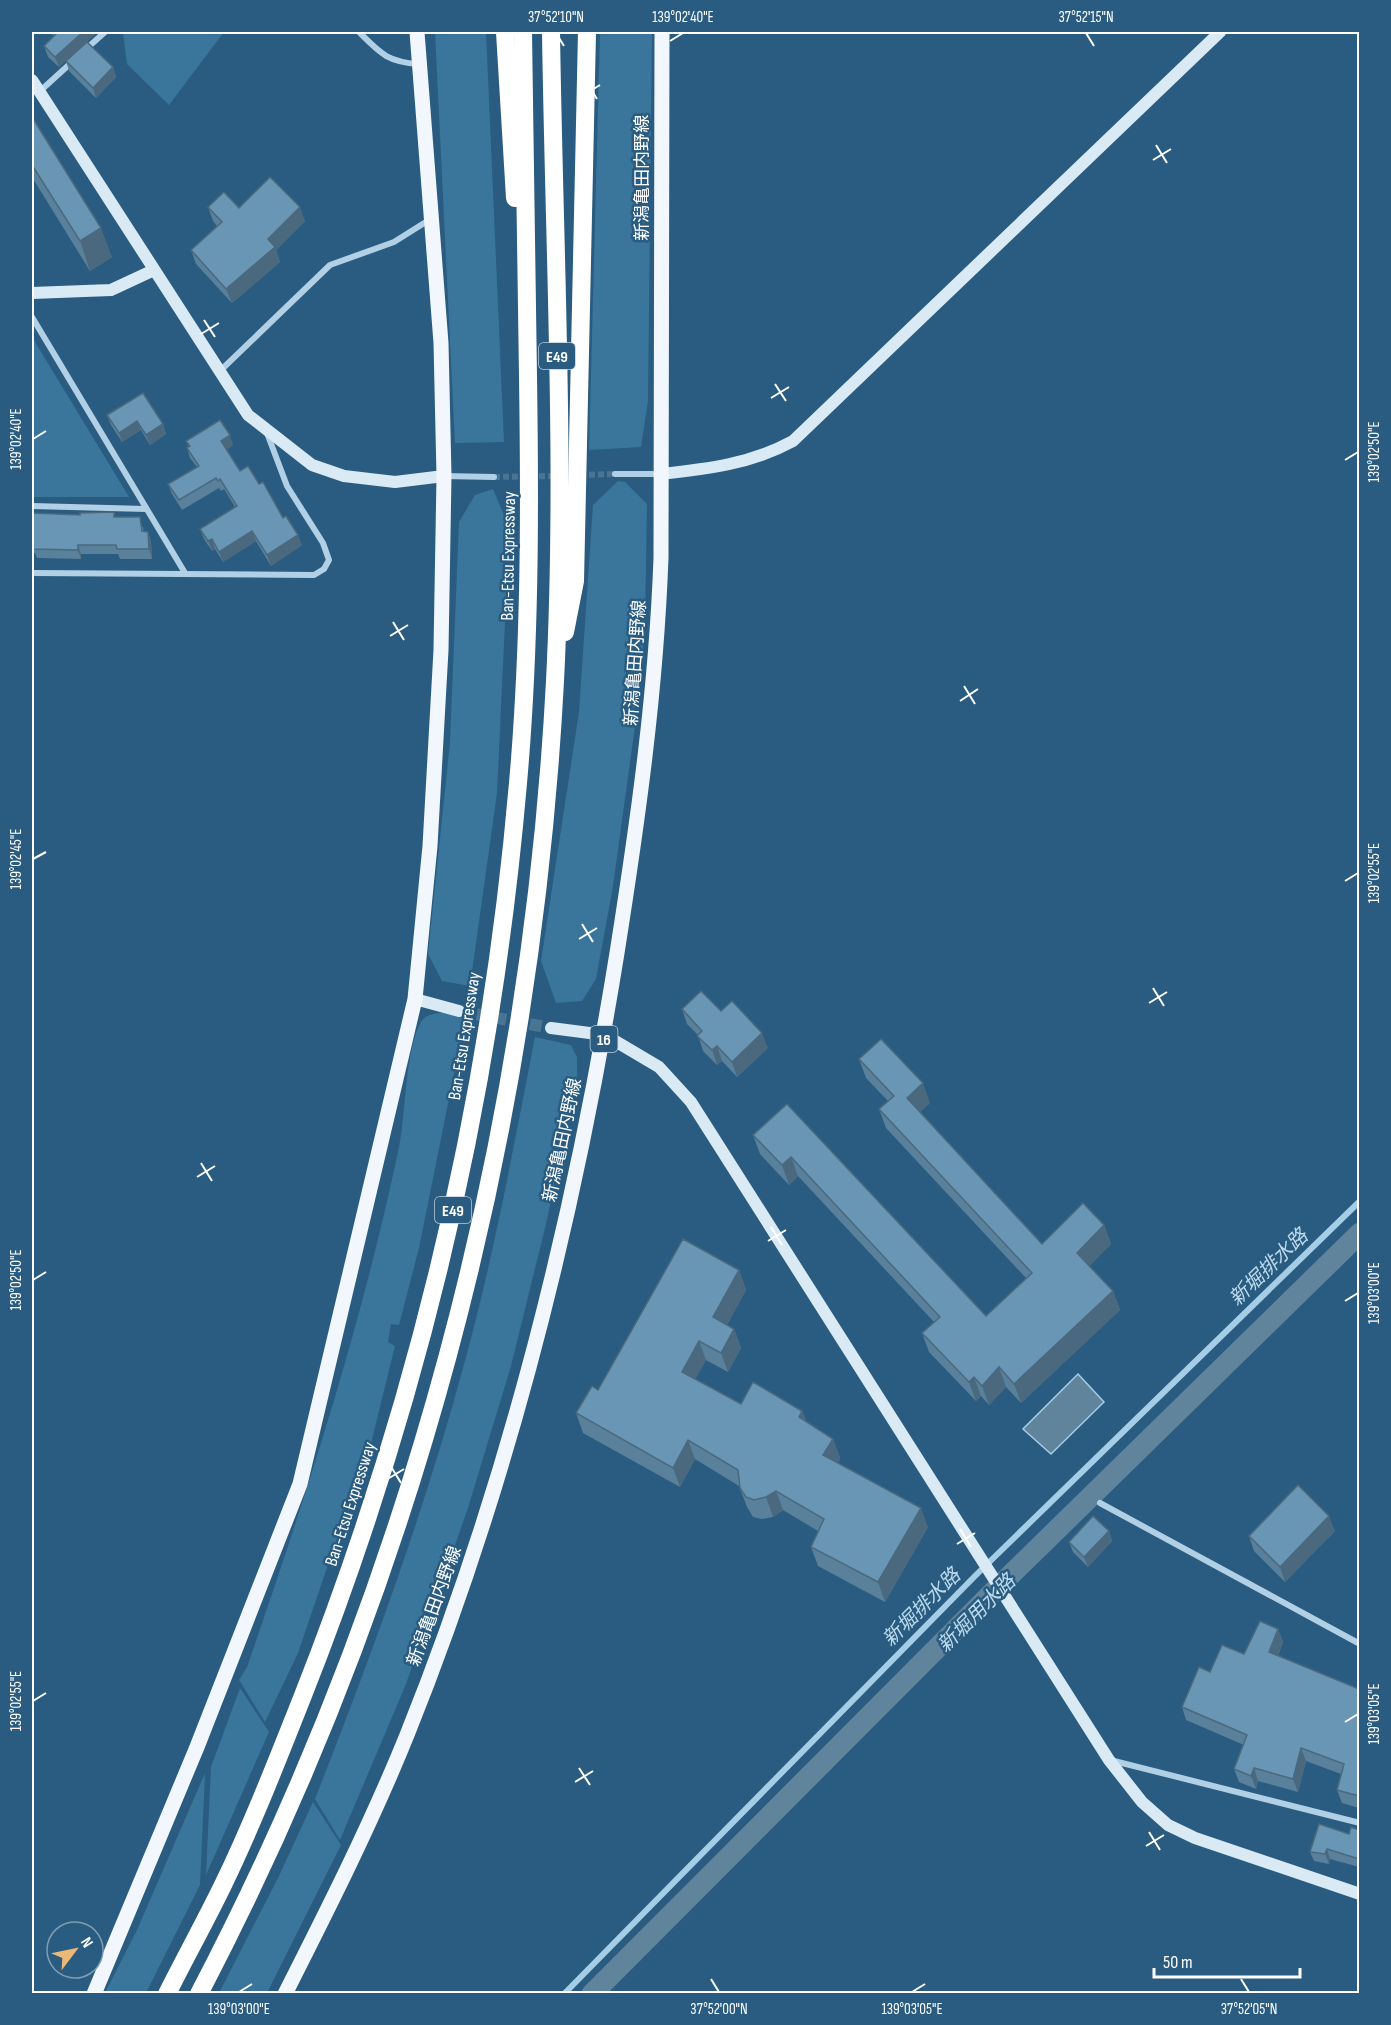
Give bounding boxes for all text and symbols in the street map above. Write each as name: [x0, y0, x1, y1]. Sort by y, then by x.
text: 37°52'10"N: [528, 8, 584, 27]
text: 139°02'40"E: [652, 8, 714, 27]
text: 37°52'15"N: [1058, 8, 1114, 27]
street label: 新潟亀田内野線: [632, 115, 653, 241]
road number: E49: [539, 343, 575, 369]
text: 139°02'40"E: [7, 408, 26, 470]
text: 139°02'50"E: [1365, 421, 1384, 483]
street label: Ban-Etsu Expressway: [497, 491, 520, 621]
street label: 新潟亀田内野線: [621, 599, 650, 727]
text: 139°02'45"E: [7, 829, 26, 889]
text: 139°02'55"E: [1365, 843, 1384, 903]
street label: Ban-Etsu Expressway: [444, 971, 485, 1101]
road number: 16: [590, 1026, 618, 1052]
street label: 新潟亀田内野線: [539, 1076, 586, 1204]
road number: E49: [435, 1197, 471, 1223]
water label: 新堀排水路: [1224, 1223, 1314, 1311]
text: 139°02'50"E: [7, 1249, 26, 1311]
text: 139°03'00"E: [1365, 1262, 1384, 1324]
street label: Ban-Etsu Expressway: [321, 1439, 380, 1569]
street label: 新潟亀田内野線: [403, 1543, 466, 1669]
water label: 新堀排水路: [878, 1562, 967, 1652]
water label: 新堀用水路: [933, 1568, 1022, 1658]
text: 139°02'55"E: [7, 1671, 26, 1731]
text: 139°03'05"E: [1365, 1683, 1384, 1745]
north arrow: [45, 1920, 105, 1980]
text: N: [76, 1934, 97, 1952]
scale bar: [1154, 1941, 1300, 1979]
text: 50 m: [1163, 1952, 1193, 1973]
text: 139°03'00"E: [208, 2000, 270, 2019]
text: 37°52'00"N: [690, 2000, 748, 2019]
text: 139°03'05"E: [881, 2000, 943, 2019]
text: 37°52'05"N: [1221, 2000, 1277, 2019]

